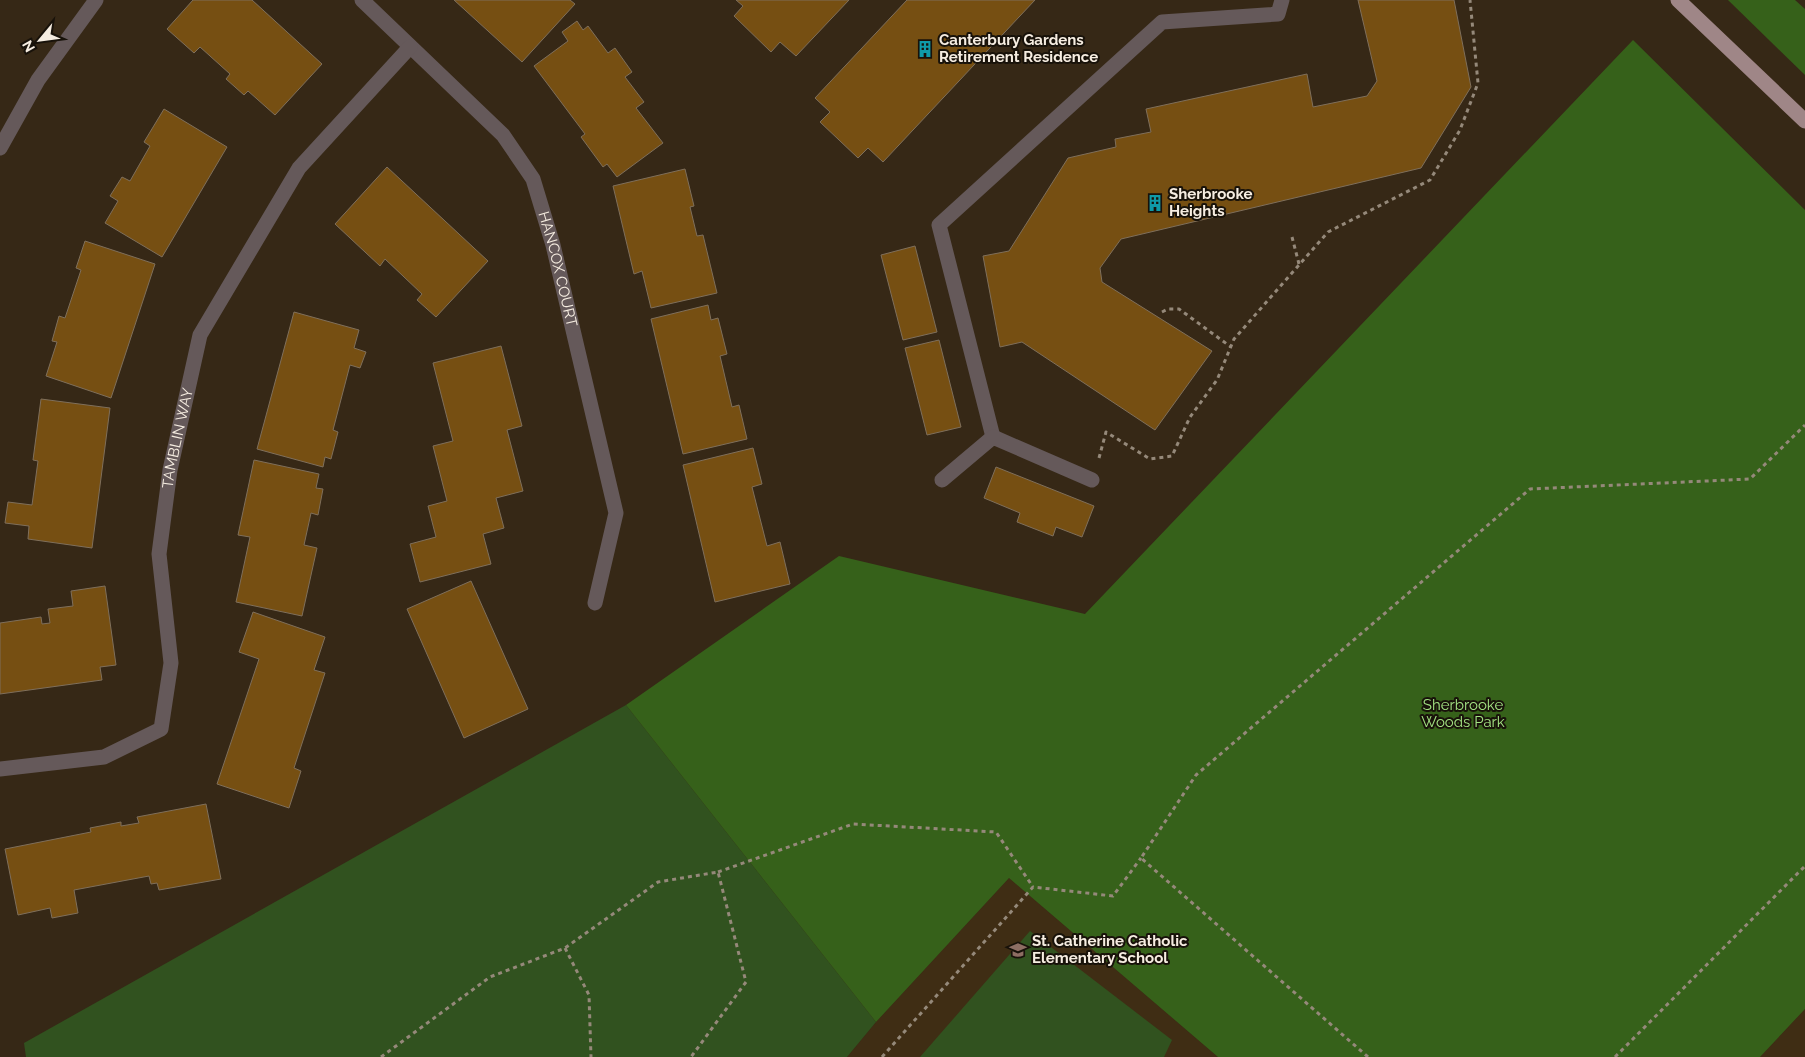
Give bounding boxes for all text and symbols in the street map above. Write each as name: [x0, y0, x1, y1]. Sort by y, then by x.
north arrow: [15, 15, 65, 65]
place label: Canterbury Gardens Retirement Residence: [939, 31, 1098, 66]
text: N: [19, 38, 38, 55]
building icon: Canterbury Gardens Retirement Residence: [915, 39, 935, 59]
place label: Sherbrooke Heights: [1169, 185, 1252, 220]
building icon: Sherbrooke Heights: [1145, 193, 1165, 213]
street label: HANCOX COURT: [534, 209, 581, 329]
street label: TAMBLIN WAY: [159, 386, 197, 490]
park label: Sherbrooke Woods Park: [1421, 696, 1505, 731]
place label: St. Catherine Catholic Elementary School: [1032, 932, 1188, 967]
school or university icon: St. Catherine Catholic Elementary School: [1008, 940, 1028, 960]

